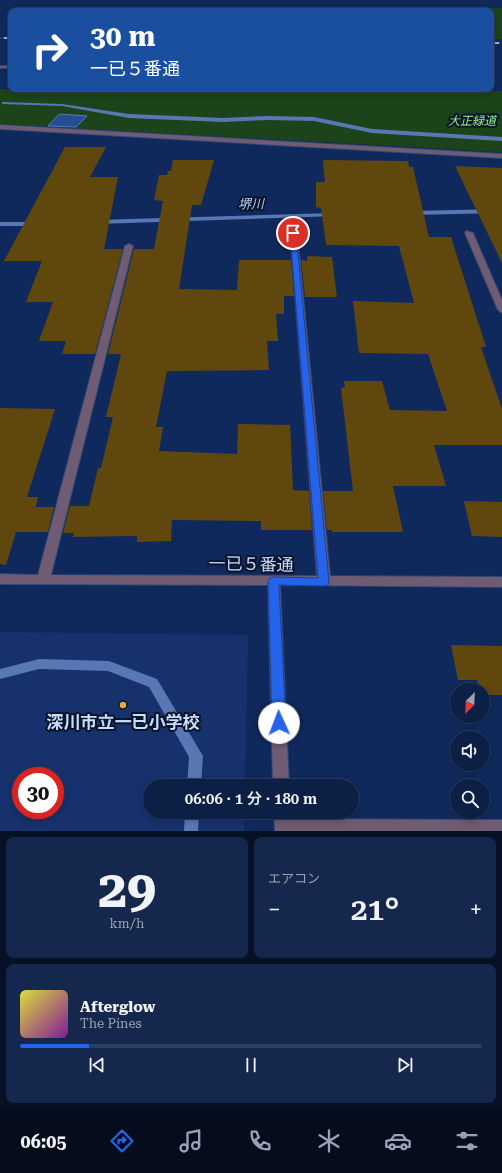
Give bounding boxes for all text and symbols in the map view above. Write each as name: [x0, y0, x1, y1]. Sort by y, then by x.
text: 30 m: [90, 20, 155, 53]
icon: right: [24, 24, 76, 76]
text: 一已５番通: [90, 58, 180, 79]
park label: 大正緑道: [448, 114, 498, 128]
water label: 堺川: [238, 196, 266, 212]
pin: [276, 216, 310, 250]
icon: arrive: [282, 222, 304, 244]
street label: 一已５番通: [208, 553, 294, 575]
north arrow: [450, 683, 490, 723]
map controls: [450, 683, 490, 819]
marker: 深川市立一已小学校: [118, 700, 128, 710]
position arrow: [258, 702, 300, 744]
place label: 深川市立一已小学校: [47, 712, 200, 732]
button: sound: [450, 731, 490, 771]
speed limit sign: 30: [12, 767, 64, 819]
button: search: [450, 779, 490, 819]
text: 06:06 · 1 分 · 180 m: [185, 790, 317, 808]
text: 29: [98, 859, 156, 920]
text: エアコン: [268, 871, 320, 886]
text: 21°: [351, 892, 399, 927]
text: −: [268, 897, 280, 922]
text: +: [470, 897, 482, 922]
text: km/h: [110, 916, 144, 931]
text: Afterglow: [80, 998, 155, 1016]
text: The Pines: [80, 1016, 142, 1031]
icon: previous: [86, 1054, 108, 1076]
icon: pause: [240, 1054, 262, 1076]
icon: next: [394, 1054, 416, 1076]
icon: directions: [108, 1127, 136, 1155]
icon: music: [177, 1127, 205, 1155]
icon: phone: [246, 1127, 274, 1155]
icon: climate: [315, 1127, 343, 1155]
icon: car: [384, 1127, 412, 1155]
icon: filters: [453, 1127, 481, 1155]
text: 06:05: [21, 1131, 67, 1152]

